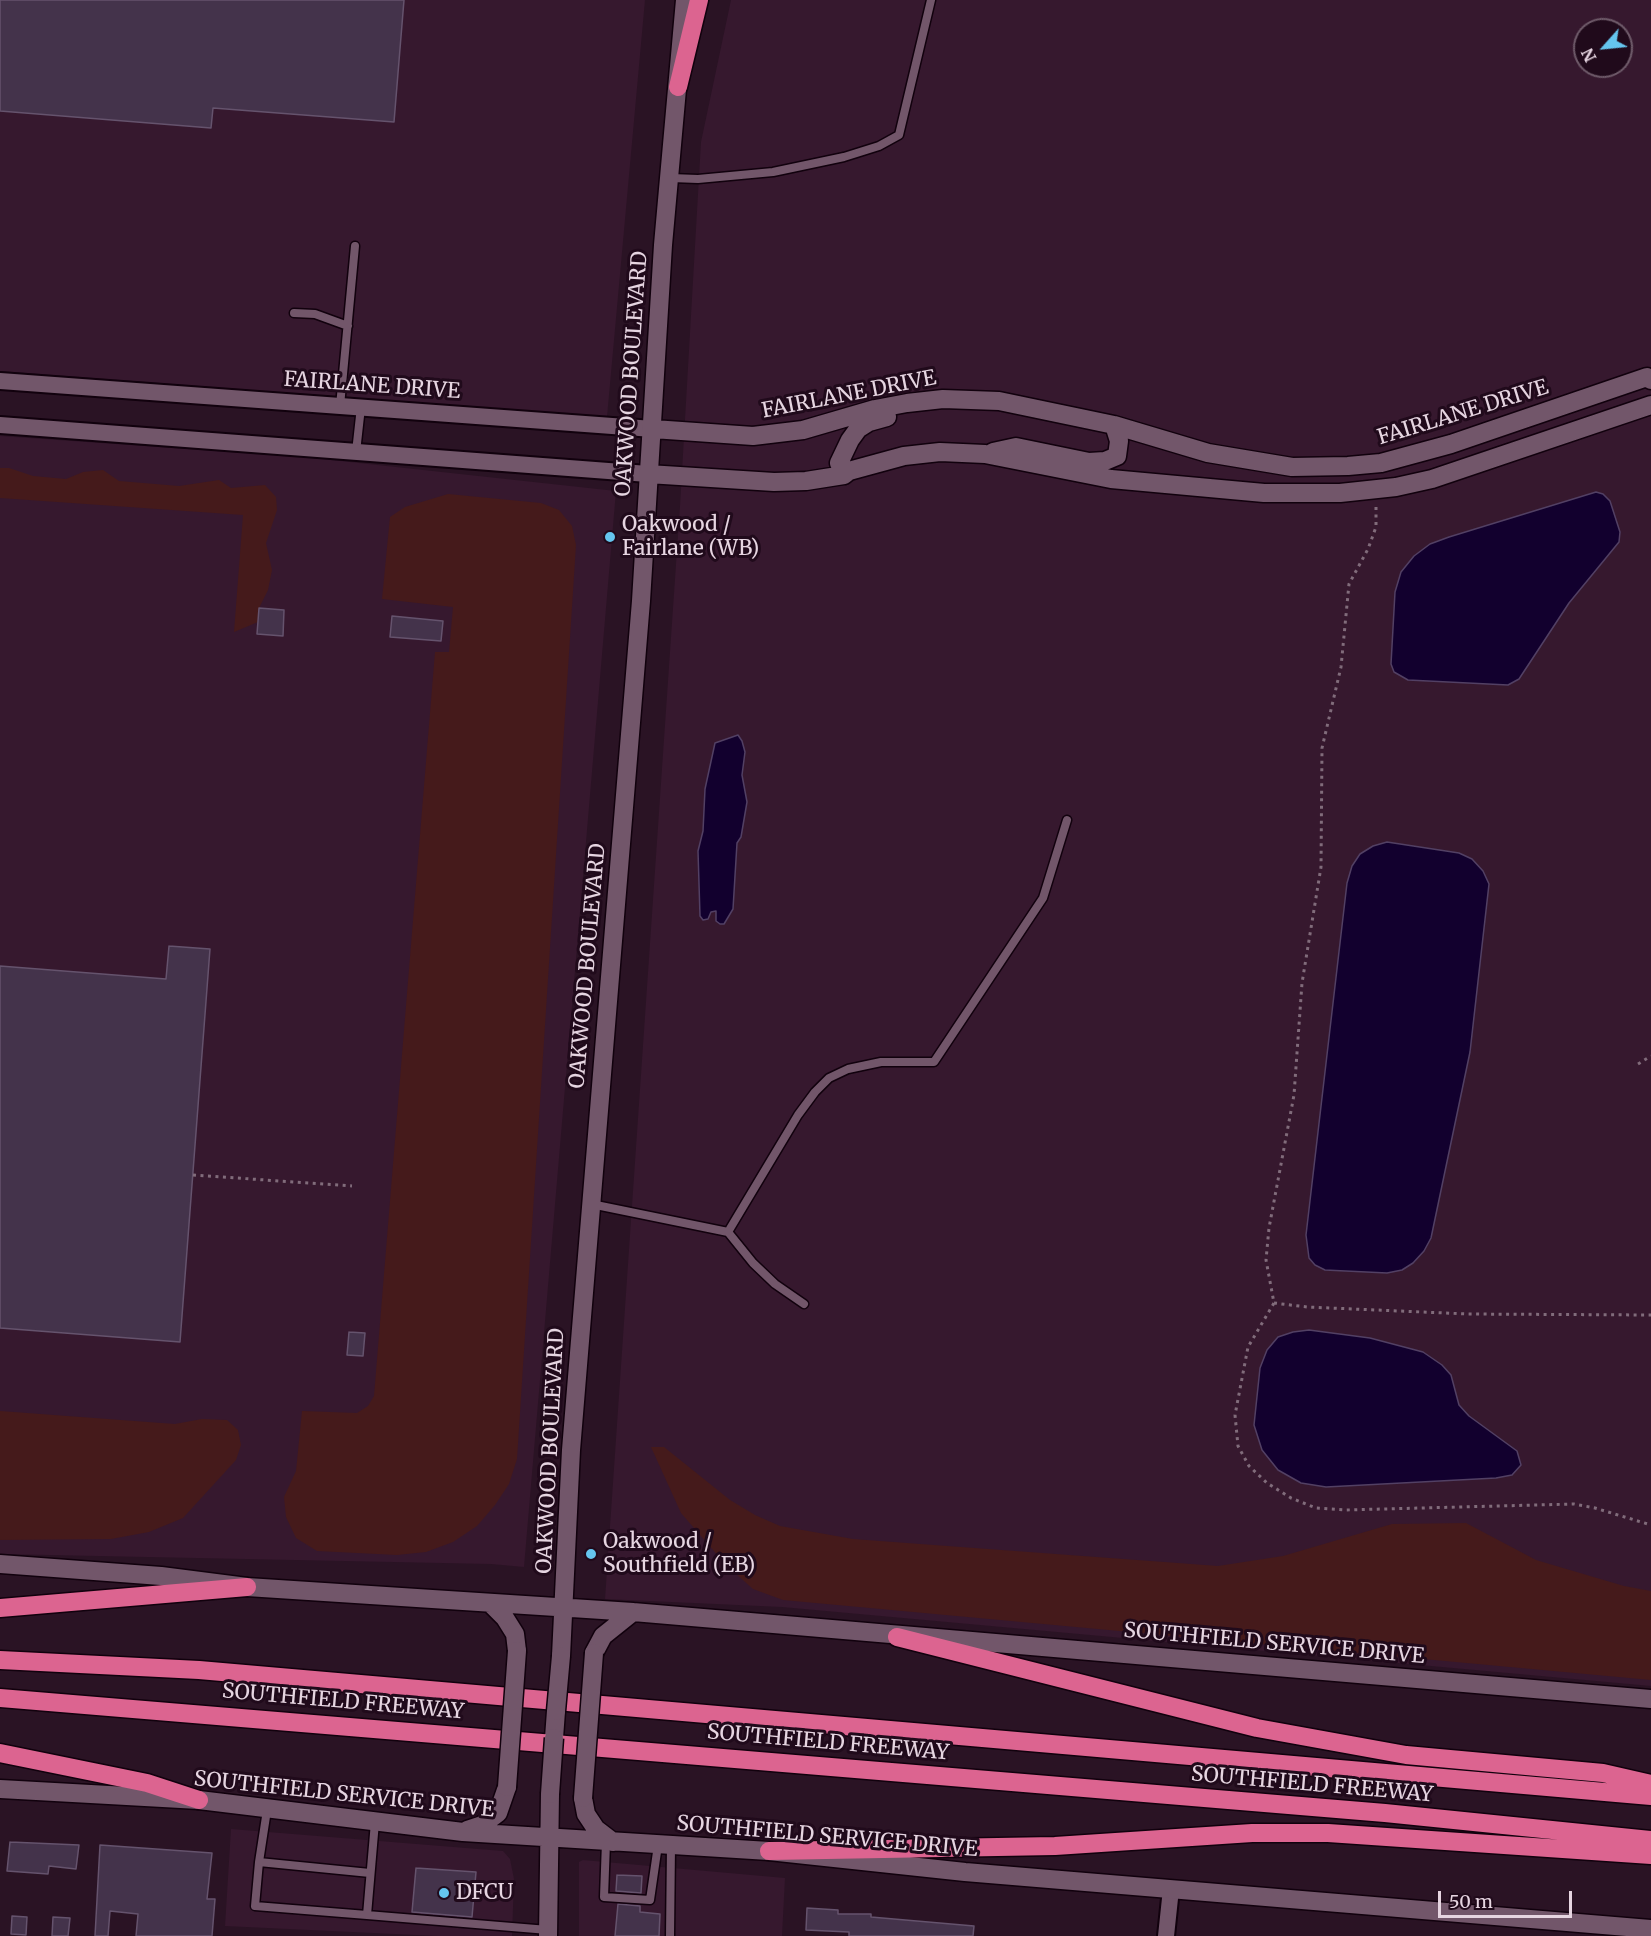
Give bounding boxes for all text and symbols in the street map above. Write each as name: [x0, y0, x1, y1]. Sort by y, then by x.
north arrow: [1573, 18, 1633, 78]
text: N: [1577, 45, 1601, 65]
street label: OAKWOOD BOULEVARD: [611, 251, 653, 497]
street label: FAIRLANE DRIVE: [760, 366, 938, 424]
street label: FAIRLANE DRIVE: [283, 367, 461, 405]
street label: FAIRLANE DRIVE: [1375, 375, 1551, 451]
place label: Oakwood / Fairlane (WB): [622, 512, 759, 562]
marker: Oakwood / Fairlane (WB): [603, 530, 617, 544]
street label: OAKWOOD BOULEVARD: [565, 842, 611, 1090]
street label: OAKWOOD BOULEVARD: [532, 1328, 570, 1574]
place label: Oakwood / Southfield (EB): [603, 1529, 755, 1579]
marker: Oakwood / Southfield (EB): [584, 1547, 598, 1561]
street label: SOUTHFIELD SERVICE DRIVE: [1122, 1618, 1426, 1670]
street label: SOUTHFIELD FREEWAY: [221, 1679, 465, 1725]
street label: SOUTHFIELD FREEWAY: [706, 1720, 950, 1766]
street label: SOUTHFIELD FREEWAY: [1190, 1762, 1434, 1808]
street label: SOUTHFIELD SERVICE DRIVE: [193, 1767, 495, 1823]
street label: SOUTHFIELD SERVICE DRIVE: [675, 1811, 979, 1863]
scale bar: [1441, 1879, 1574, 1917]
place label: DFCU: [456, 1880, 513, 1906]
marker: DFCU: [437, 1886, 451, 1900]
text: 50 m: [1449, 1890, 1493, 1913]

